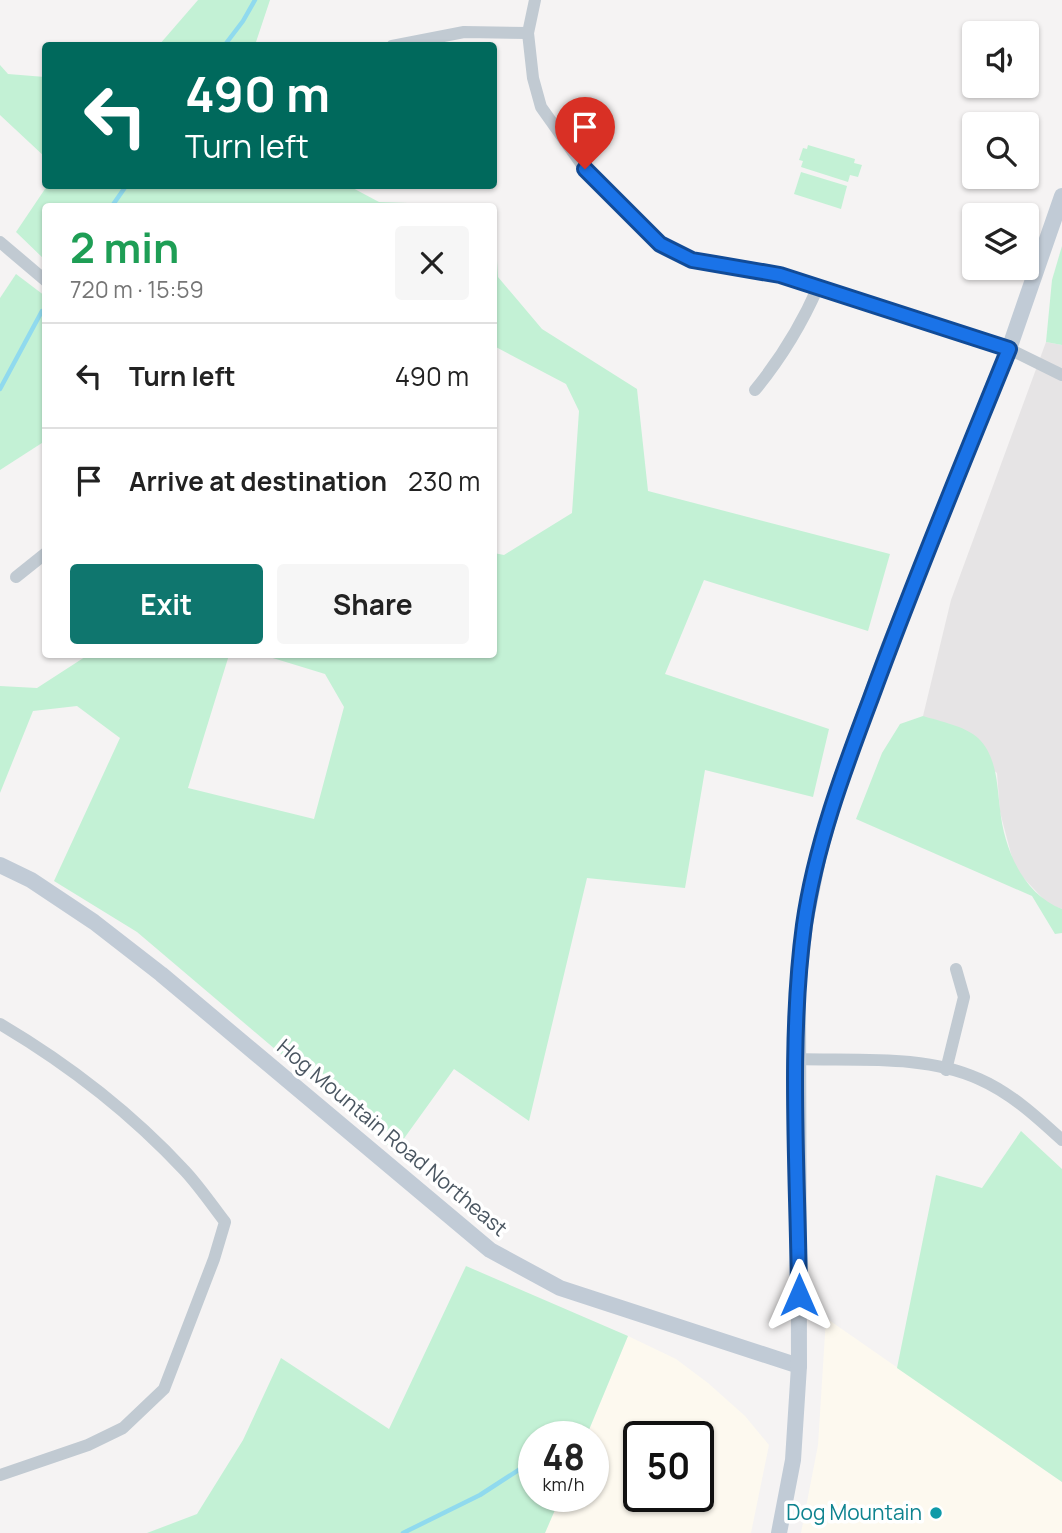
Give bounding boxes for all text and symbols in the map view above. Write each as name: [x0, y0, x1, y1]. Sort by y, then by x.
map controls: [962, 21, 1039, 280]
button: sound: [962, 21, 1039, 98]
text: 490 m: [185, 60, 330, 127]
icon: left: [70, 70, 161, 161]
pin: [555, 97, 615, 169]
icon: arrive: [566, 108, 604, 146]
button: search: [962, 112, 1039, 189]
text: Turn left: [185, 124, 309, 168]
button: layers: [962, 203, 1039, 280]
text: 2 min: [70, 218, 179, 276]
button: close: [395, 226, 469, 300]
text: 720 m · 15:59: [70, 273, 204, 305]
icon: left: [70, 357, 108, 395]
text: Turn left: [129, 358, 236, 394]
text: 490 m: [395, 358, 469, 394]
icon: arrive: [70, 462, 108, 500]
text: Arrive at destination: [129, 463, 387, 499]
text: 230 m: [408, 463, 480, 499]
button: Exit: [70, 564, 263, 644]
button: Share: [277, 564, 469, 644]
street label: Hog Mountain Road Northeast: [272, 1033, 514, 1242]
position arrow: [762, 1258, 836, 1332]
speed limit sign: 50: [623, 1421, 714, 1512]
text: 48: [542, 1433, 585, 1481]
text: km/h: [543, 1472, 584, 1496]
place label: Dog Mountain: [786, 1498, 922, 1526]
marker: Dog Mountain: [928, 1505, 944, 1521]

